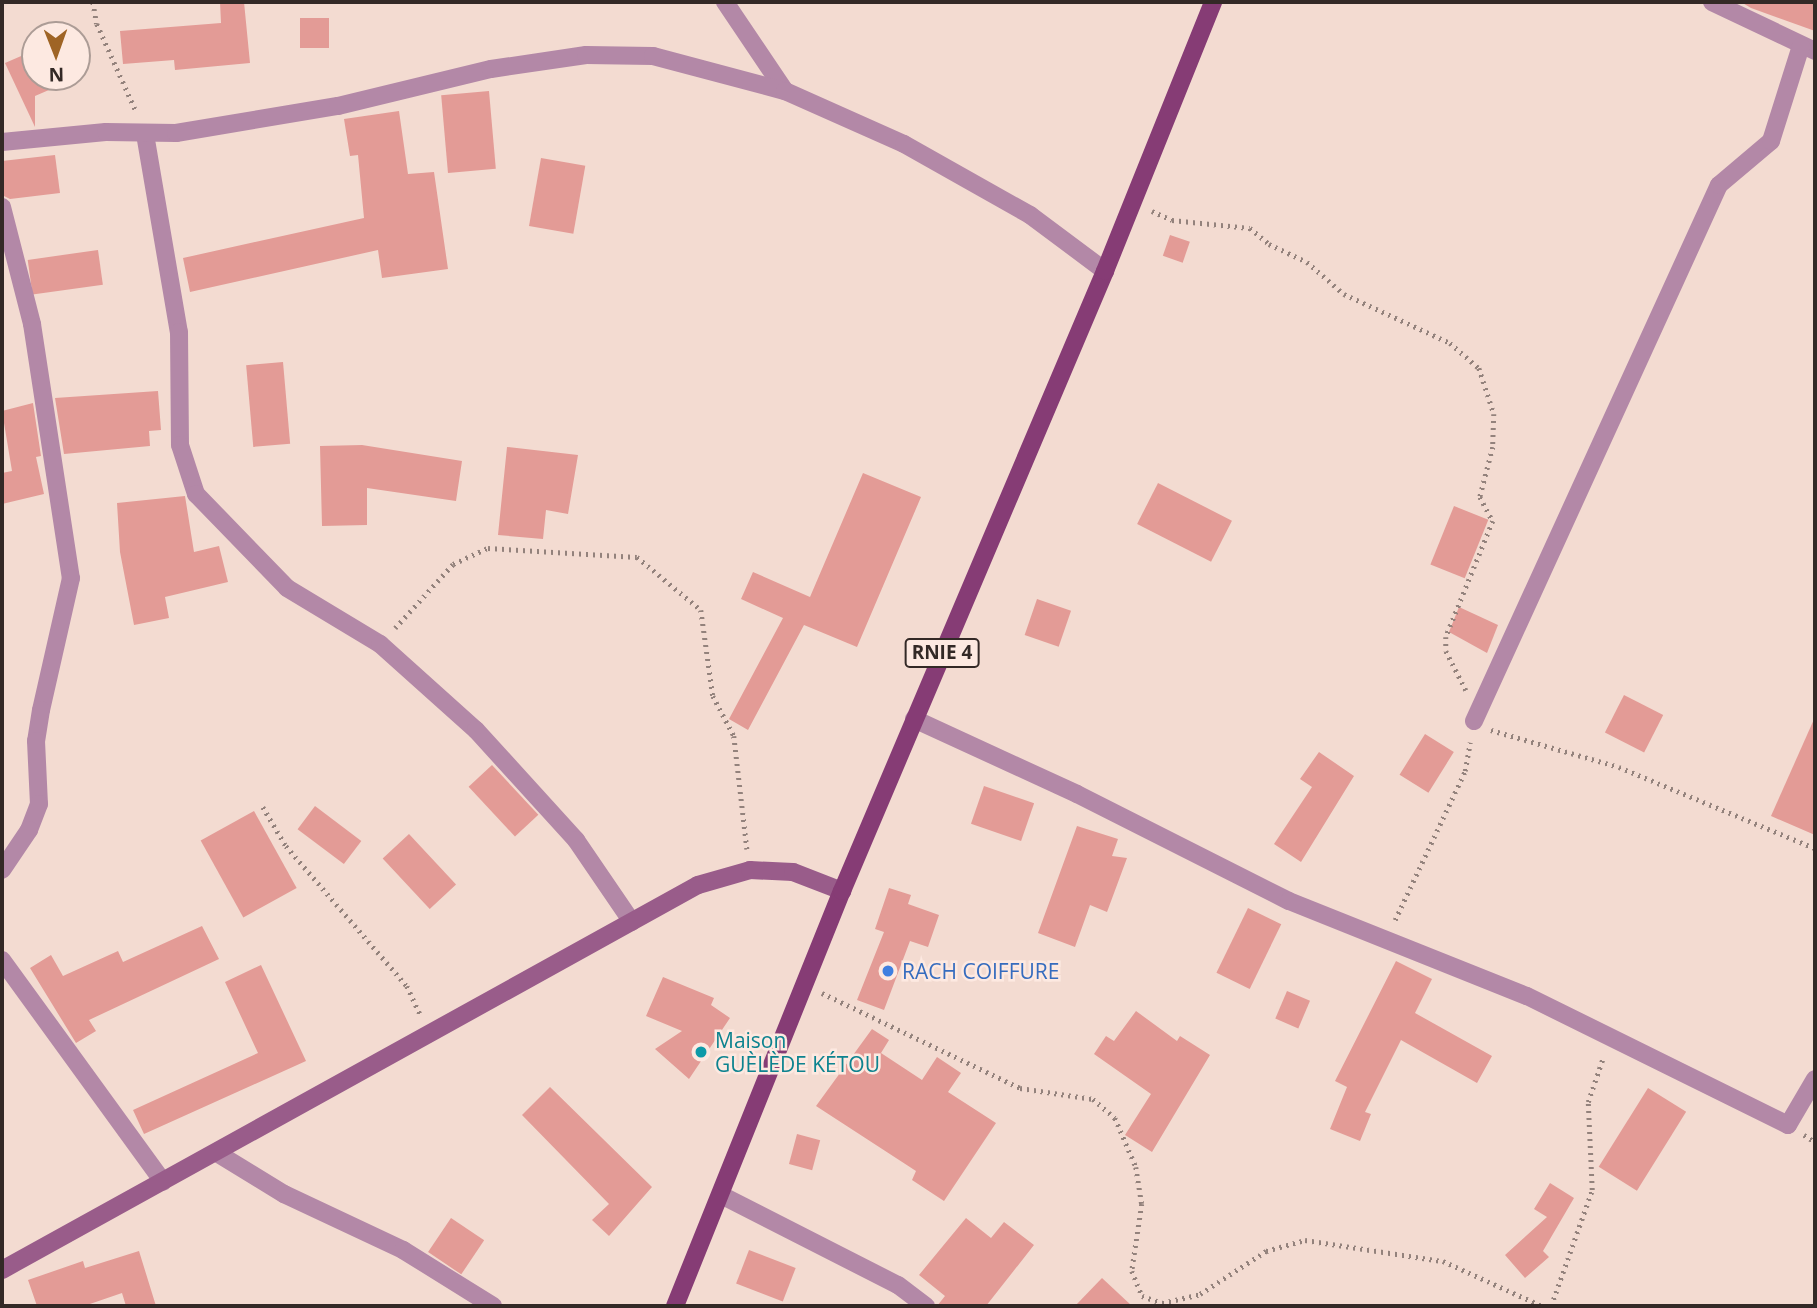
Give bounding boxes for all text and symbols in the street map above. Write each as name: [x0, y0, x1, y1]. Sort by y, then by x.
north arrow: [21, 21, 91, 91]
text: N: [48, 62, 64, 88]
road number: RNIE 4: [904, 638, 981, 668]
place label: RACH COIFFURE: [902, 958, 1059, 984]
marker: RACH COIFFURE: [880, 963, 896, 979]
place label: Maison GUÈLÈDE KÉTOU: [715, 1027, 880, 1077]
marker: Maison GUÈLÈDE KÉTOU: [693, 1044, 709, 1060]

